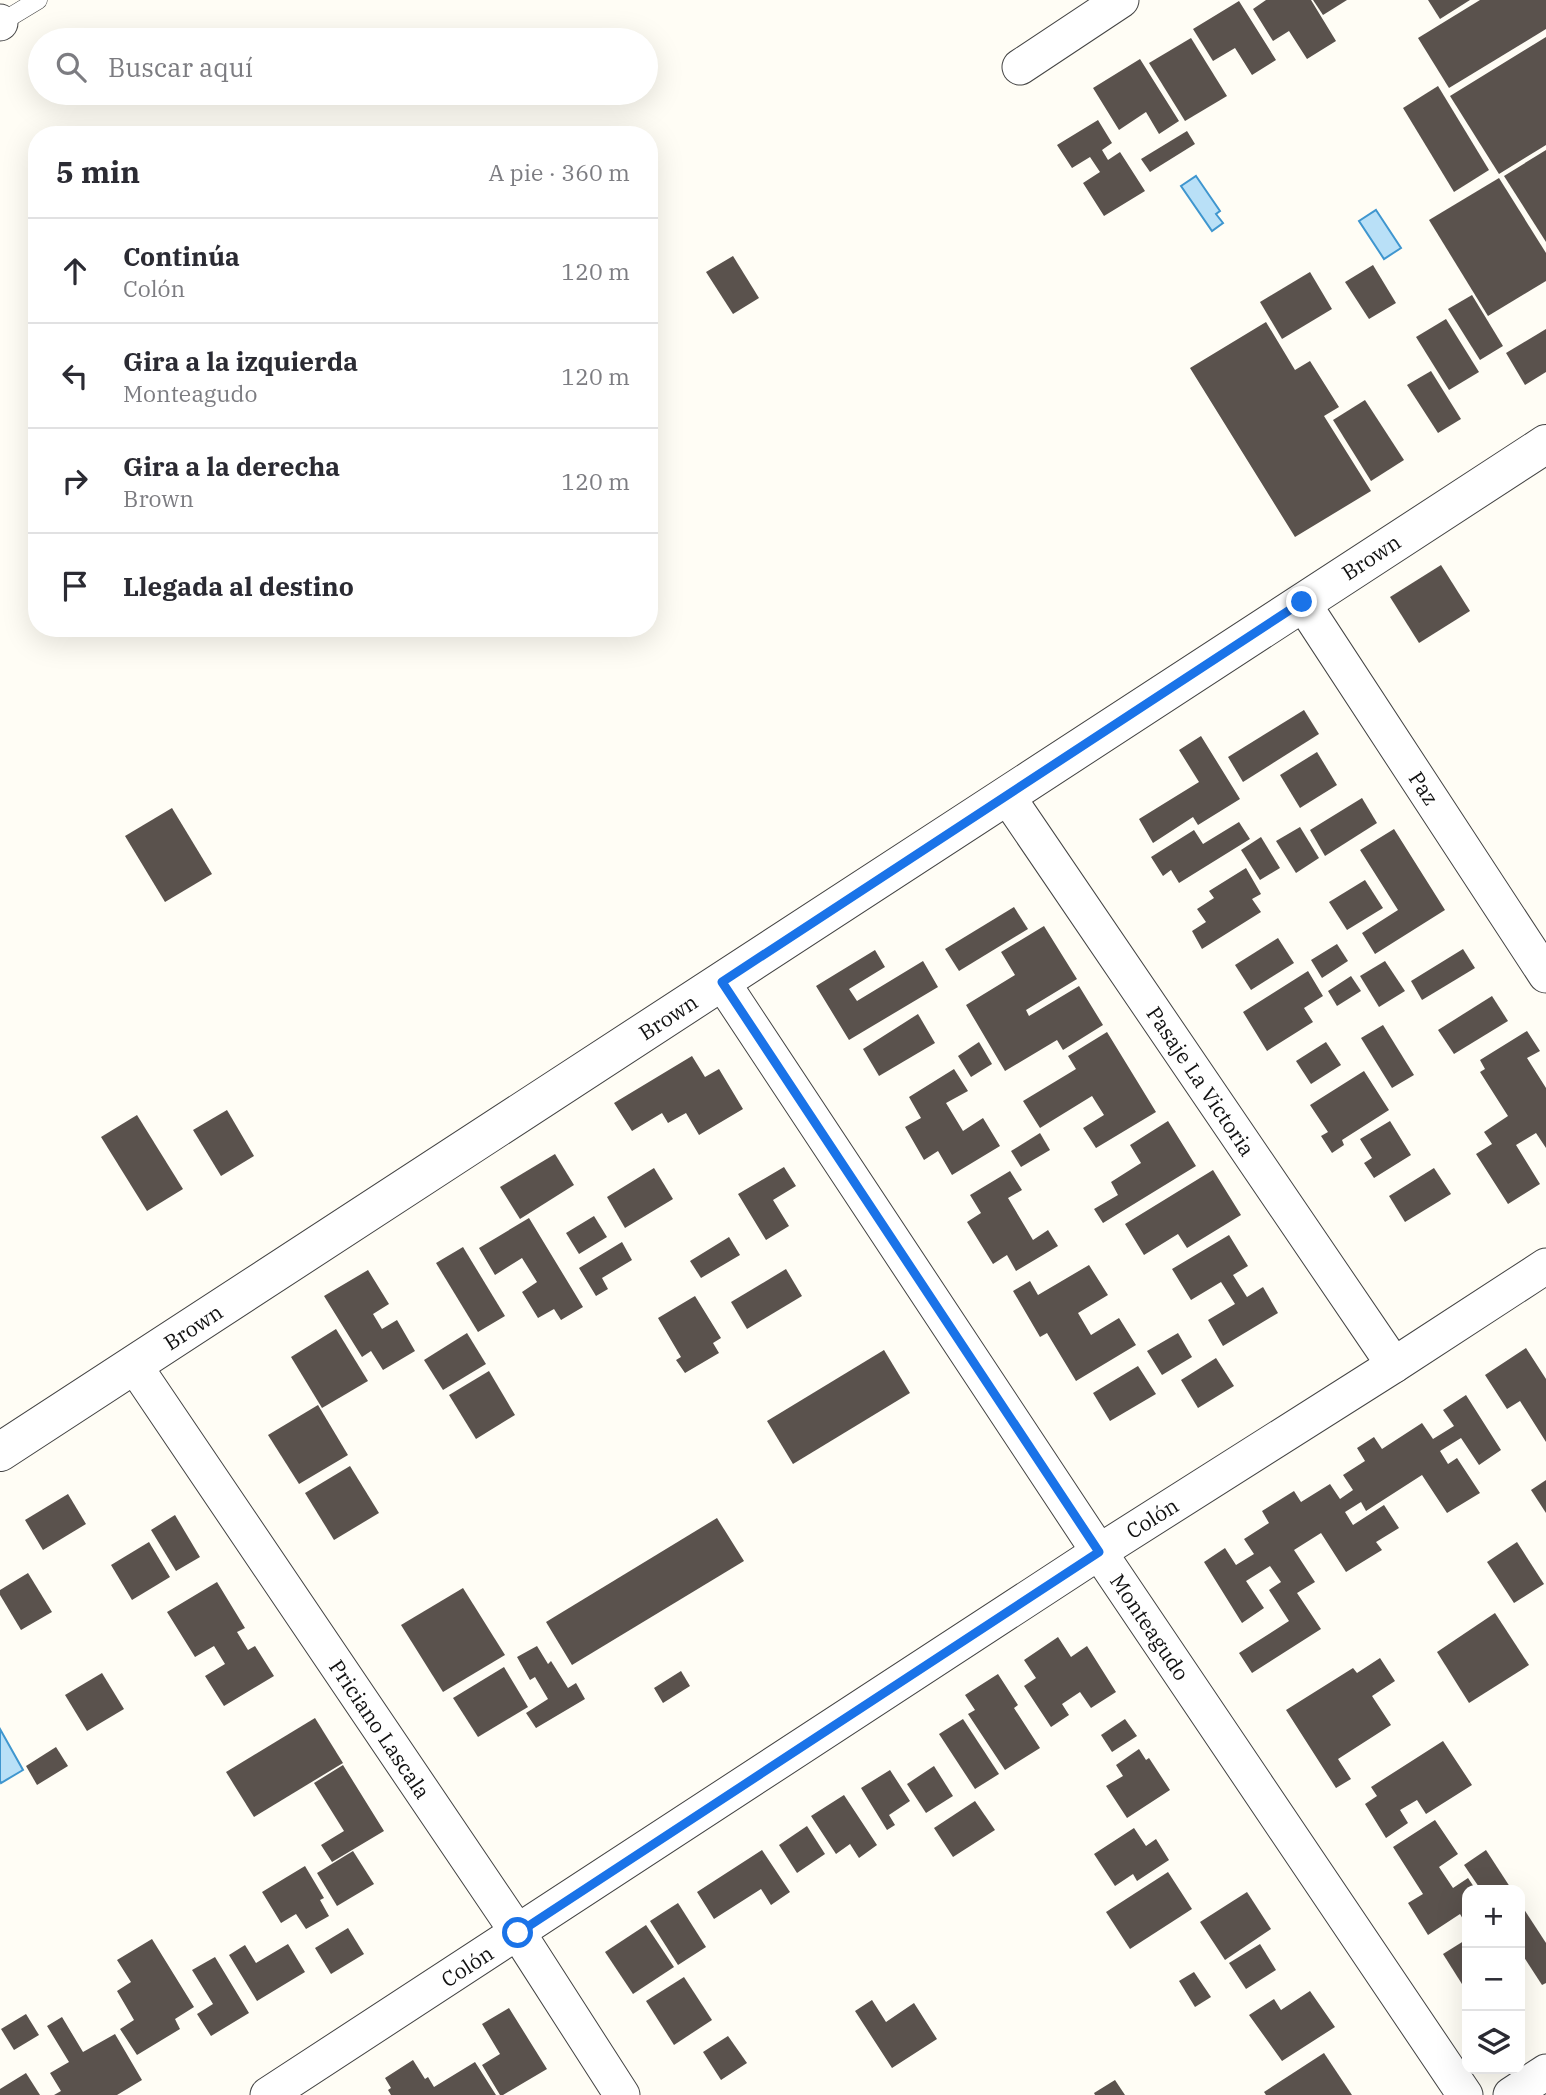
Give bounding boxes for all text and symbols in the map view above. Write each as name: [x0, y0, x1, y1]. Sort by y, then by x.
search box: [28, 28, 658, 105]
icon: search: [52, 48, 90, 86]
text: Buscar aquí: [108, 50, 253, 84]
text: 5 min: [56, 152, 140, 191]
text: A pie · 360 m: [488, 157, 630, 187]
text: Continúa: [123, 239, 240, 273]
icon: ahead: [56, 252, 94, 290]
text: 120 m: [561, 256, 630, 286]
text: Colón: [123, 273, 185, 303]
text: Gira a la izquierda: [123, 344, 358, 378]
icon: left: [56, 357, 94, 395]
text: 120 m: [561, 361, 630, 391]
text: Monteagudo: [123, 378, 258, 408]
text: Gira a la derecha: [123, 449, 340, 483]
icon: right: [56, 462, 94, 500]
text: 120 m: [561, 466, 630, 496]
text: Brown: [123, 483, 194, 513]
street label: Brown: [1336, 528, 1406, 586]
icon: arrive: [56, 567, 94, 605]
text: Llegada al destino: [123, 569, 354, 603]
route end: [1286, 586, 1317, 617]
street label: Paz: [1403, 766, 1445, 810]
street label: Brown: [633, 988, 703, 1046]
street label: Pasaje La Victoria: [1140, 1001, 1262, 1161]
street label: Brown: [158, 1298, 228, 1356]
street label: Colón: [1120, 1491, 1184, 1545]
street label: Monteagudo: [1104, 1568, 1196, 1686]
street label: Priciano Lascala: [323, 1654, 437, 1804]
map controls: [1462, 1885, 1525, 2074]
button: +: [1462, 1885, 1525, 1948]
route start: [502, 1917, 533, 1948]
street label: Colón: [436, 1939, 498, 1993]
button: −: [1462, 1948, 1525, 2011]
button: layers: [1462, 2011, 1525, 2074]

